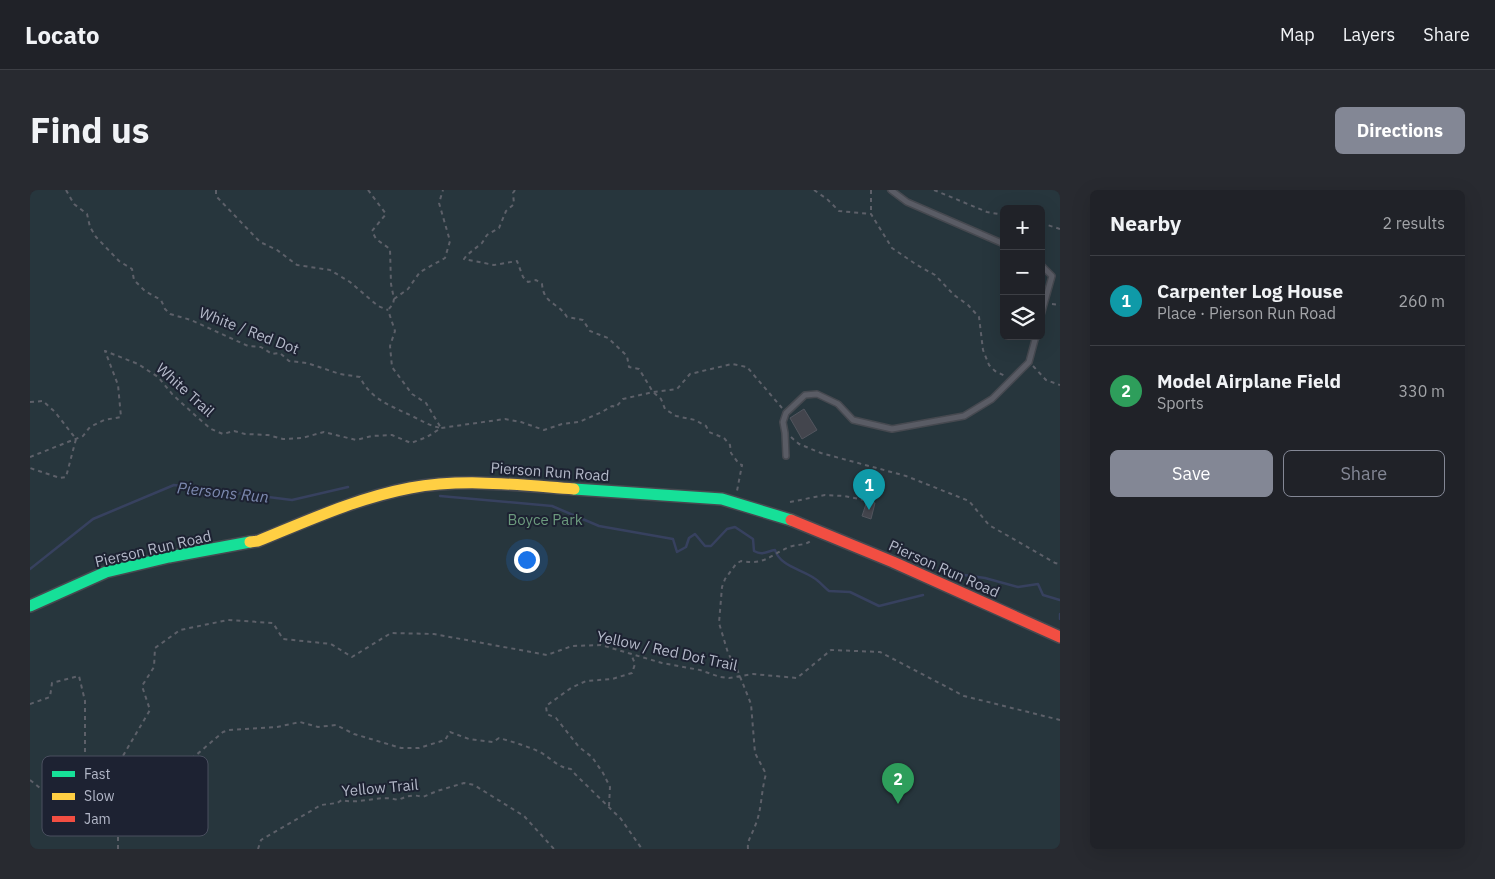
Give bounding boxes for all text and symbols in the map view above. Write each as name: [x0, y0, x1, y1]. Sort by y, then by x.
text: Locato: [25, 19, 100, 51]
text: Map: [1280, 23, 1315, 46]
text: Layers: [1343, 23, 1395, 46]
text: Share: [1423, 23, 1470, 46]
text: Find us: [30, 107, 149, 153]
button: Directions: [1335, 107, 1465, 154]
map controls: [1000, 205, 1045, 340]
button: +: [1000, 205, 1045, 250]
text: Nearby: [1110, 209, 1181, 237]
text: 2 results: [1382, 213, 1445, 233]
button: −: [1000, 250, 1045, 295]
text: Carpenter Log House: [1157, 279, 1343, 303]
text: 1: [1121, 291, 1131, 311]
text: 260 m: [1398, 291, 1445, 311]
button: layers: [1000, 295, 1045, 340]
street label: White / Red Dot: [197, 303, 302, 358]
text: Place · Pierson Run Road: [1157, 303, 1336, 323]
street label: White Trail: [152, 359, 218, 421]
text: Model Airplane Field: [1157, 369, 1341, 393]
text: 2: [1121, 381, 1131, 401]
text: 330 m: [1398, 381, 1445, 401]
text: Sports: [1157, 393, 1204, 413]
button: Save: [1110, 450, 1273, 497]
button: Share: [1283, 450, 1445, 497]
street label: Pierson Run Road: [490, 458, 610, 485]
pin: 1: [853, 469, 885, 510]
water label: Piersons Run: [176, 477, 270, 507]
park label: Boyce Park: [507, 510, 583, 529]
street label: Pierson Run Road: [93, 526, 213, 571]
street label: Pierson Run Road: [886, 536, 1002, 601]
your location: [514, 547, 540, 573]
street label: Yellow / Red Dot Trail: [595, 626, 739, 675]
legend: [42, 756, 208, 836]
pin: 2: [882, 763, 914, 804]
text: Fast: [84, 765, 110, 783]
street label: Yellow Trail: [341, 775, 419, 800]
text: Slow: [84, 787, 115, 805]
text: Jam: [84, 810, 111, 828]

